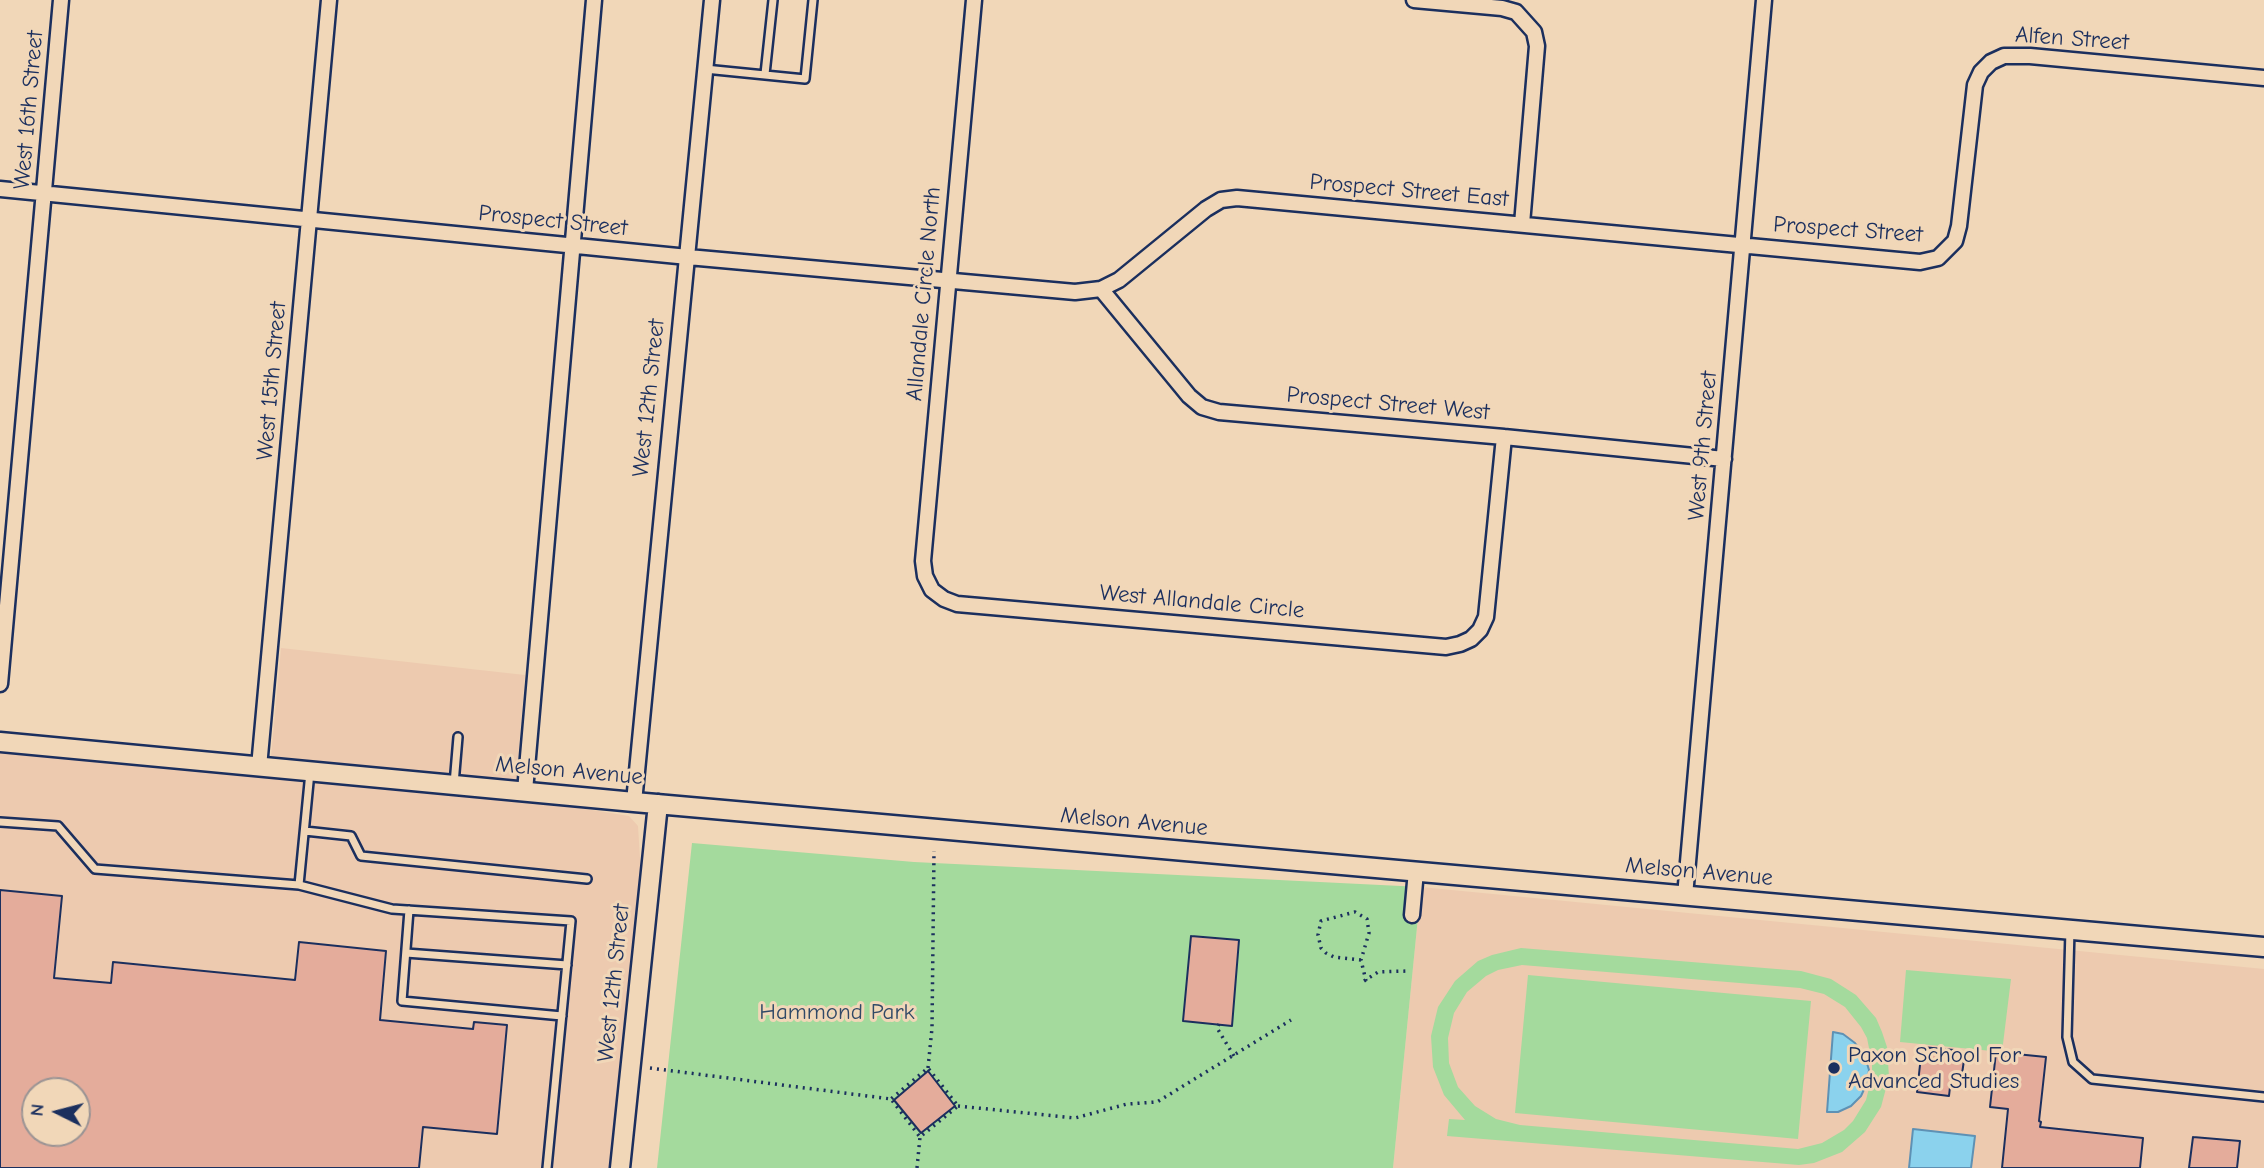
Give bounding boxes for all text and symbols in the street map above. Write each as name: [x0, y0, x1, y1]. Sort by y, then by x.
street label: Alfen Street: [2014, 21, 2130, 57]
street label: West 16th Street: [8, 29, 50, 191]
street label: Prospect Street East: [1308, 169, 1510, 213]
street label: Allandale Circle North: [901, 186, 947, 402]
street label: Prospect Street: [477, 199, 629, 243]
street label: Prospect Street: [1772, 211, 1924, 249]
street label: West 15th Street: [251, 300, 293, 462]
street label: West 12th Street: [627, 317, 671, 479]
street label: West 9th Street: [1683, 370, 1723, 522]
street label: Prospect Street West: [1285, 381, 1491, 427]
street label: West Allandale Circle: [1098, 579, 1306, 625]
street label: Melson Avenue: [494, 751, 644, 791]
street label: Melson Avenue: [1059, 802, 1209, 842]
street label: Melson Avenue: [1624, 852, 1774, 892]
street label: West 12th Street: [592, 902, 636, 1064]
park label: Hammond Park: [759, 998, 915, 1026]
place label: Paxon School For Advanced Studies: [1848, 1041, 2021, 1095]
marker: Paxon School For Advanced Studies: [1826, 1060, 1842, 1076]
north arrow: [21, 1077, 91, 1147]
text: N: [26, 1103, 49, 1117]

